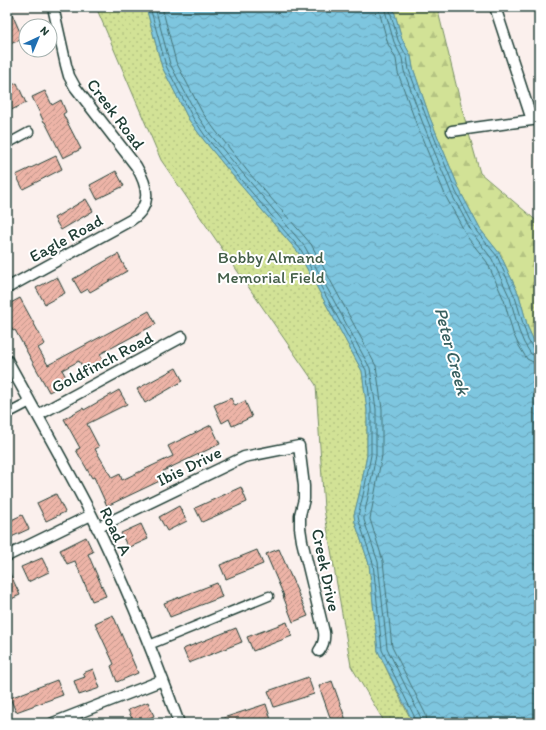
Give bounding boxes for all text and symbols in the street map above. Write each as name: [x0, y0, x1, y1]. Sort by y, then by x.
north arrow: [18, 18, 58, 58]
text: N: [37, 24, 52, 38]
street label: Creek Road: [83, 75, 150, 154]
street label: Eagle Road: [26, 209, 107, 266]
park label: Bobby Almand Memorial Field: [217, 247, 325, 287]
water label: Peter Creek: [430, 305, 475, 399]
street label: Goldfinch Road: [48, 327, 157, 397]
street label: Ibis Drive: [153, 442, 225, 490]
street label: Road A: [96, 504, 136, 559]
street label: Creek Drive: [307, 527, 345, 613]

